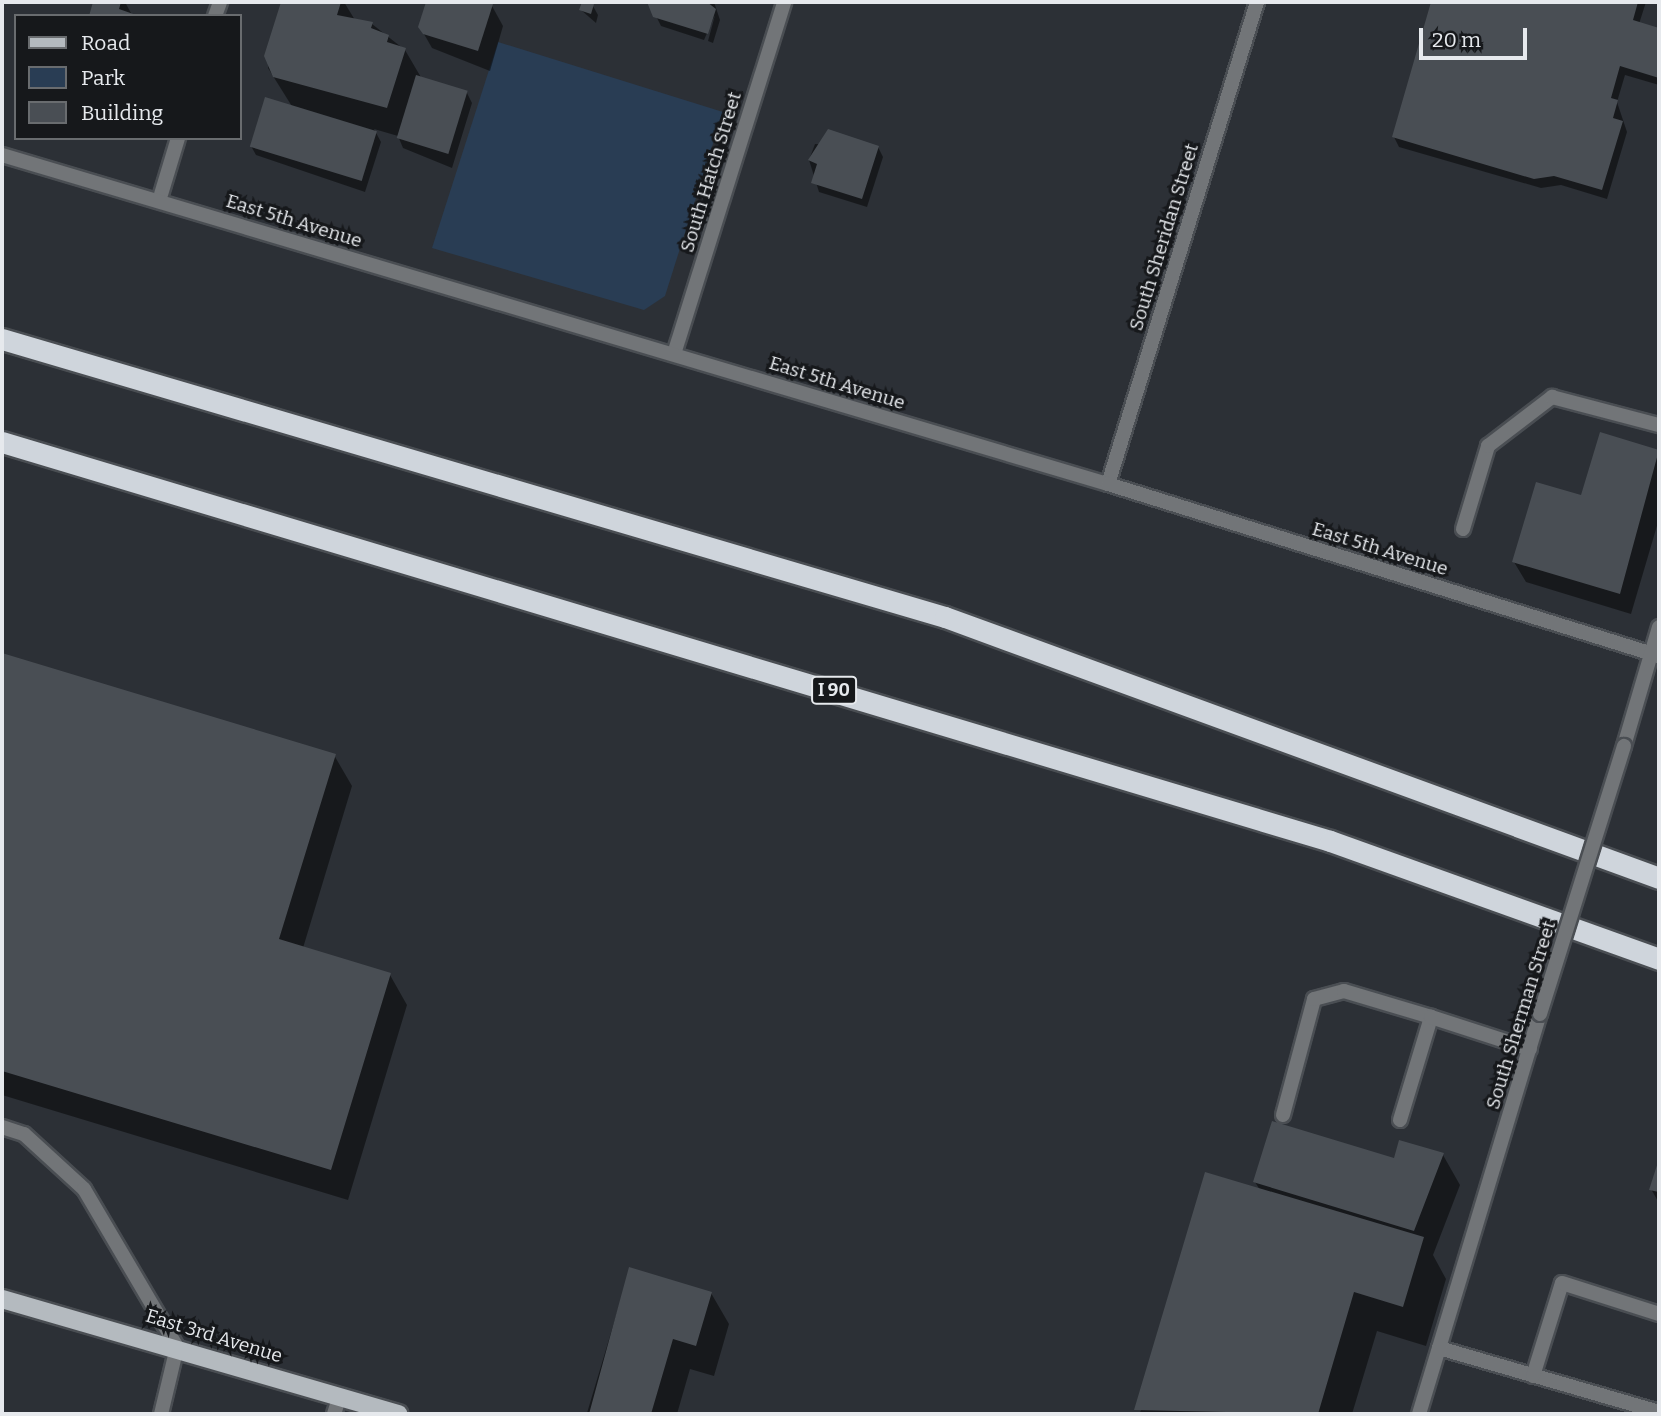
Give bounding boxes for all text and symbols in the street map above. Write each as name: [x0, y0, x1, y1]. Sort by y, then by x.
legend: [14, 14, 242, 140]
scale bar: [1423, 14, 1532, 58]
text: 20 m: [1432, 27, 1481, 53]
text: Road: [81, 30, 130, 56]
text: Park: [81, 65, 125, 91]
street label: South Hatch Street: [676, 89, 746, 255]
text: Building: [81, 100, 163, 126]
street label: South Sheridan Street: [1125, 141, 1203, 333]
street label: East 5th Avenue: [223, 190, 365, 252]
street label: East 5th Avenue: [766, 352, 908, 414]
street label: East 5th Avenue: [1309, 518, 1451, 580]
road number: I 90: [810, 676, 858, 704]
street label: South Sherman Street: [1481, 918, 1561, 1112]
street label: East 3rd Avenue: [143, 1304, 285, 1368]

